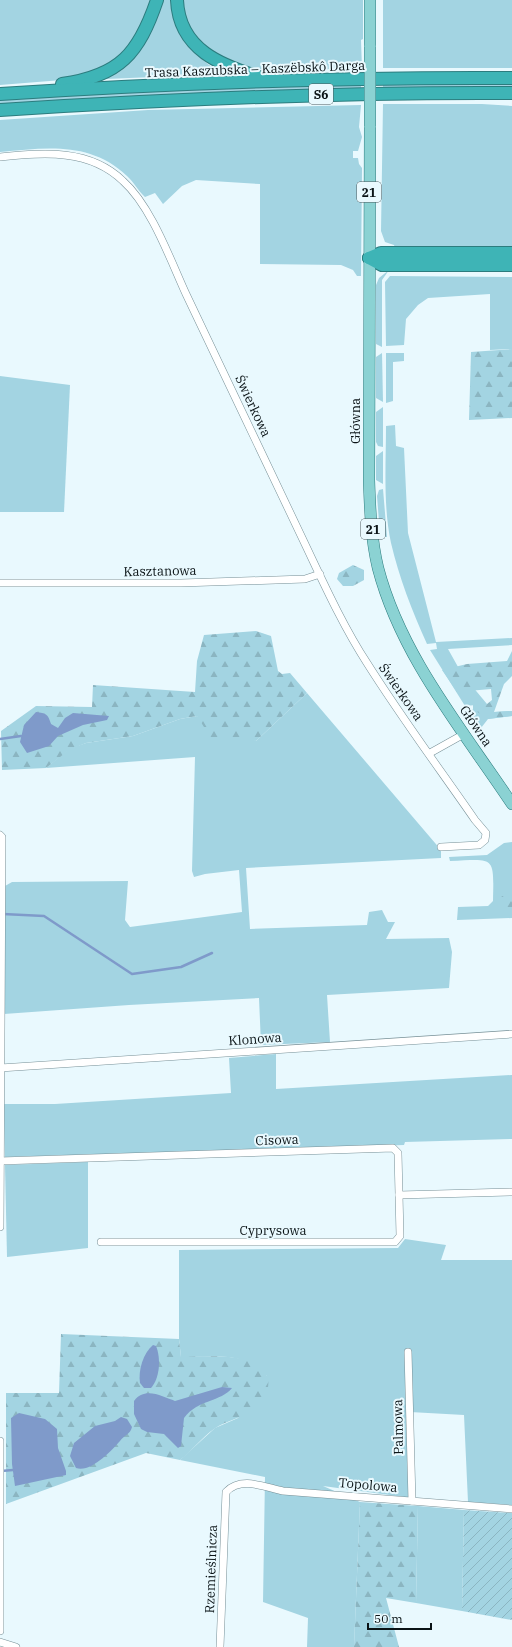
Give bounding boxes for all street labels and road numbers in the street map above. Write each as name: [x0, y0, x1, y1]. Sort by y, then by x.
street label: Trasa Kaszubska – Kaszëbskô Darga: [144, 57, 366, 81]
road number: S6: [309, 84, 333, 104]
road number: 21: [357, 182, 381, 202]
street label: Świerkowa: [231, 372, 275, 440]
street label: Główna: [347, 398, 364, 444]
road number: 21: [361, 519, 385, 539]
street label: Kasztanowa: [123, 562, 197, 580]
street label: Świerkowa: [375, 660, 427, 724]
street label: Główna: [456, 702, 496, 750]
street label: Klonowa: [228, 1029, 282, 1049]
street label: Cisowa: [255, 1131, 299, 1149]
street label: Cyprysowa: [239, 1222, 307, 1239]
street label: Palmowa: [389, 1399, 407, 1455]
street label: Topolowa: [338, 1474, 398, 1496]
street label: Rzemieślnicza: [201, 1524, 221, 1614]

